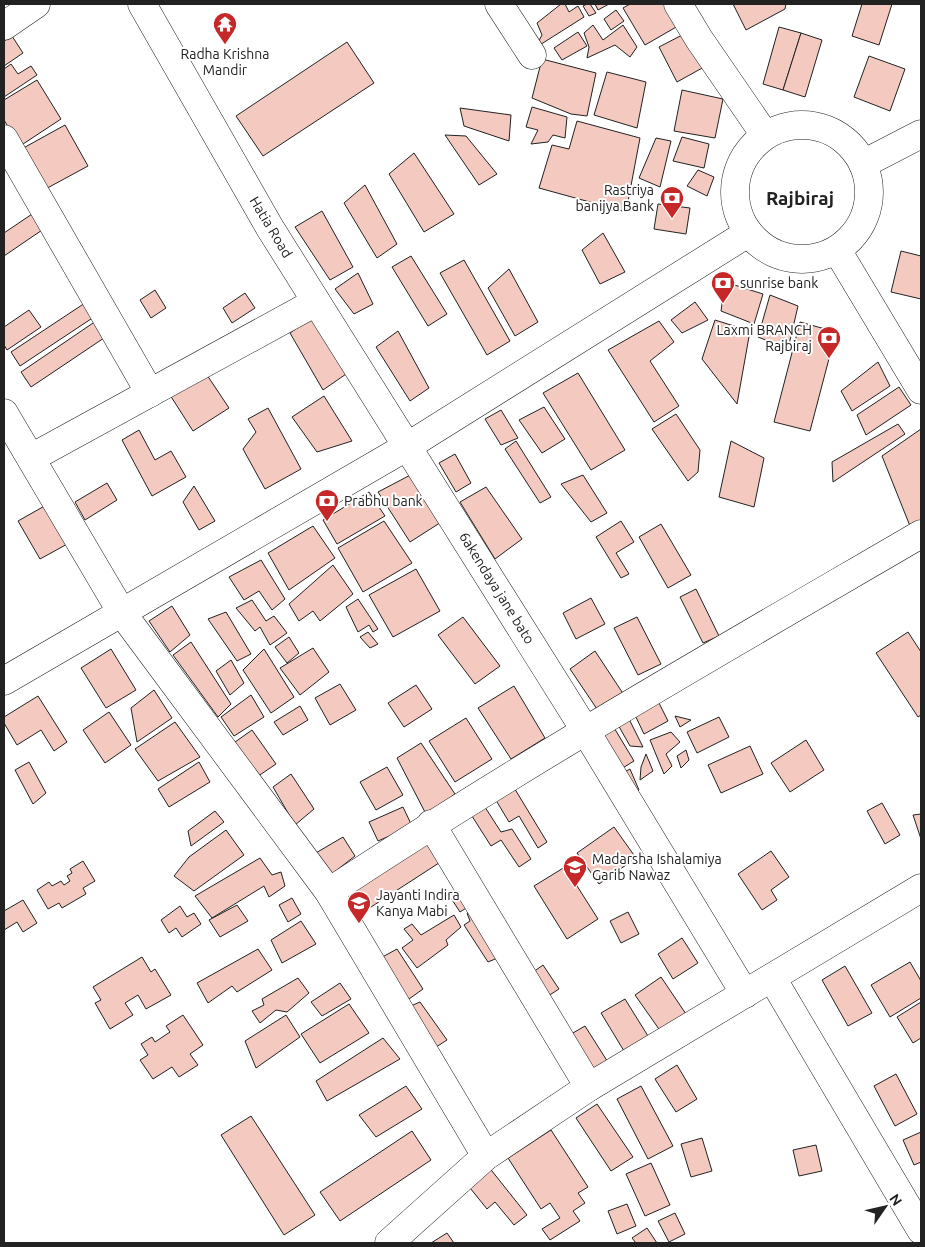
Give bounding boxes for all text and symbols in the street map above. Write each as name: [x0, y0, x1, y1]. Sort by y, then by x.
temple icon: Radha Krishna Mandir: [212, 11, 238, 45]
place label: Radha Krishna Mandir: [181, 46, 269, 78]
place label: Rastriya banijya Bank: [576, 182, 654, 214]
bank icon: Rastriya banijya Bank: [659, 185, 685, 219]
district label: Rajbiraj: [766, 187, 834, 209]
street label: Hatia Road: [246, 194, 296, 260]
bank icon: sunrise bank: [710, 270, 736, 304]
place label: sunrise bank: [740, 275, 818, 291]
place label: Laxmi BRANCH Rajbiraj: [716, 322, 812, 354]
bank icon: Laxmi BRANCH Rajbiraj: [816, 325, 842, 359]
bank icon: Prabhu bank: [314, 488, 340, 522]
place label: Prabhu bank: [344, 493, 423, 509]
street label: 6akendaya jane bato: [456, 529, 538, 647]
place label: Madarsha Ishalamiya Garib Nawaz: [592, 851, 722, 883]
school or university icon: Madarsha Ishalamiya Garib Nawaz: [562, 854, 588, 888]
place label: Jayanti Indira Kanya Mabi: [376, 887, 460, 919]
school or university icon: Jayanti Indira Kanya Mabi: [346, 890, 372, 924]
north arrow: [860, 1182, 910, 1232]
text: N: [886, 1191, 905, 1209]

